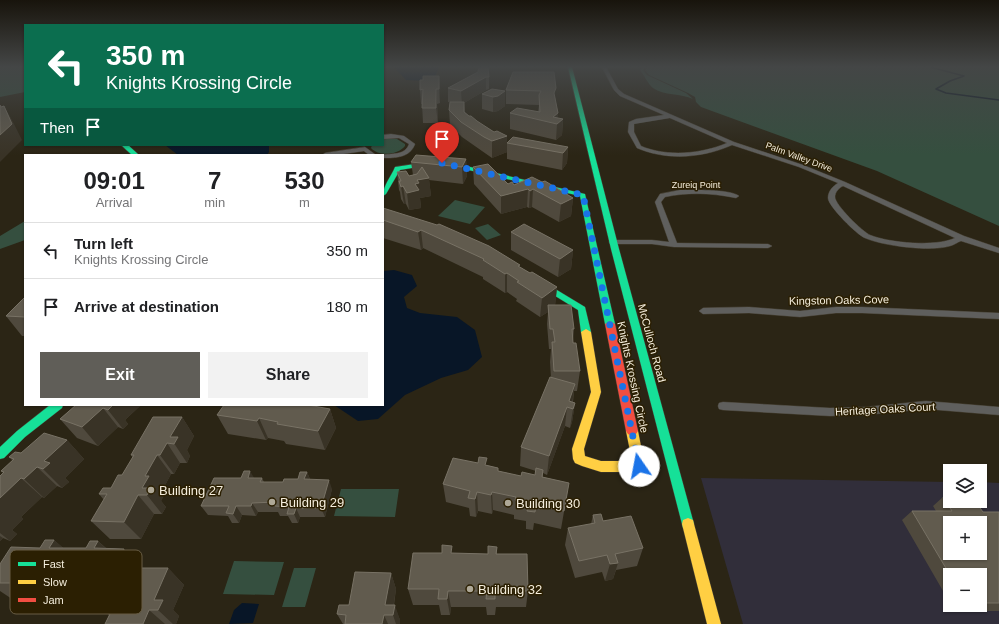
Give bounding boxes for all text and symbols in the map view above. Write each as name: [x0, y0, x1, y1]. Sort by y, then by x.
icon: left: [40, 40, 92, 92]
text: 350 m: [106, 40, 185, 71]
text: Knights Krossing Circle: [106, 73, 292, 93]
icon: arrive: [82, 116, 104, 138]
text: Then: [40, 119, 74, 136]
pin: [425, 122, 459, 163]
icon: arrive: [431, 128, 453, 150]
street label: Palm Valley Drive: [764, 140, 834, 174]
text: 09:01: [83, 167, 145, 194]
text: 7: [208, 167, 221, 194]
text: 530: [285, 167, 325, 194]
street label: Zureiq Point: [672, 180, 721, 190]
text: Arrival: [96, 195, 133, 210]
text: min: [204, 195, 225, 210]
text: m: [299, 195, 310, 210]
text: Turn left: [74, 235, 133, 252]
icon: left: [40, 240, 62, 262]
text: 350 m: [326, 242, 368, 259]
text: Knights Krossing Circle: [74, 252, 208, 267]
street label: Kingston Oaks Cove: [789, 293, 889, 307]
icon: arrive: [40, 296, 62, 318]
text: Arrive at destination: [74, 298, 219, 315]
text: 180 m: [326, 298, 368, 315]
street label: McCulloch Road: [636, 302, 668, 384]
street label: Knights Krossing Circle: [615, 320, 651, 434]
button: Exit: [40, 352, 200, 398]
button: Share: [208, 352, 368, 398]
street label: Heritage Oaks Court: [835, 400, 935, 418]
position arrow: [618, 445, 660, 487]
map controls: [943, 464, 987, 612]
button: layers: [943, 464, 987, 508]
place label: Building 27: [159, 483, 223, 498]
marker: Building 27: [146, 485, 156, 495]
place label: Building 29: [280, 495, 344, 510]
place label: Building 30: [516, 496, 580, 511]
marker: Building 29: [267, 497, 277, 507]
marker: Building 30: [503, 498, 513, 508]
button: +: [943, 516, 987, 560]
legend: [10, 550, 142, 614]
text: Fast: [43, 558, 64, 570]
button: −: [943, 568, 987, 612]
text: Slow: [43, 576, 67, 588]
place label: Building 32: [478, 582, 542, 597]
marker: Building 32: [465, 584, 475, 594]
text: Jam: [43, 594, 64, 606]

